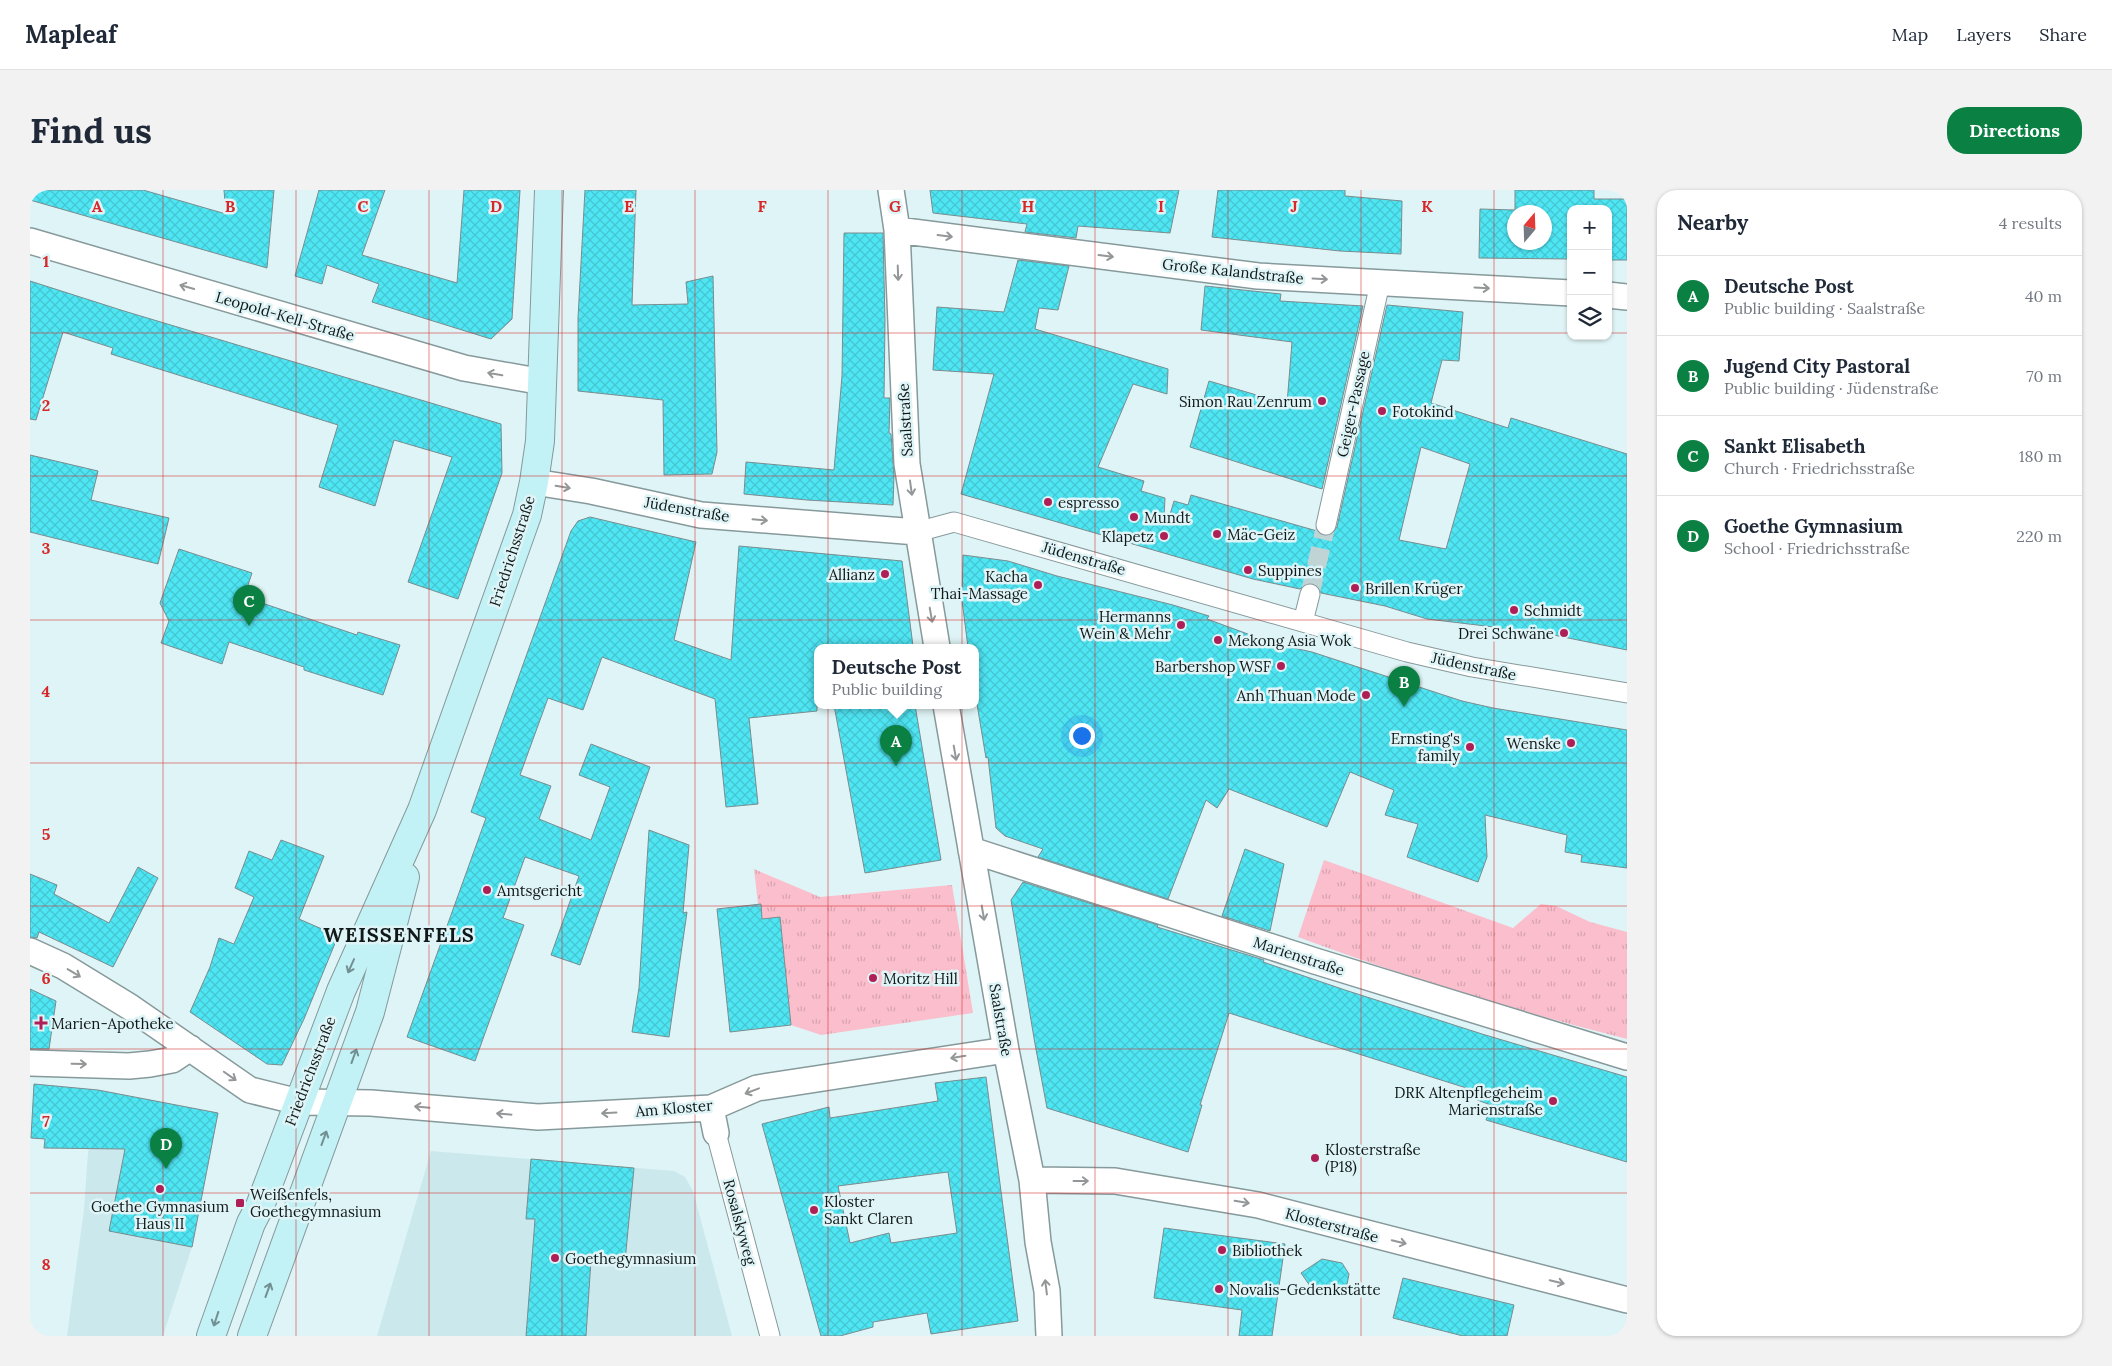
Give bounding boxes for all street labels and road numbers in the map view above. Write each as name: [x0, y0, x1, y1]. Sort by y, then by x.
street label: Große Kalandstraße: [1161, 254, 1305, 288]
street label: Leopold-Kell-Straße: [213, 287, 357, 345]
street label: Geiger-Passage: [1332, 349, 1374, 459]
street label: Saalstraße: [894, 383, 916, 457]
street label: Jüdenstraße: [642, 492, 731, 526]
street label: Friedrichsstraße: [485, 493, 539, 609]
street label: Jüdenstraße: [1039, 537, 1128, 579]
street label: Jüdenstraße: [1429, 648, 1518, 684]
street label: Marienstraße: [1251, 932, 1347, 980]
street label: Saalstraße: [985, 982, 1017, 1058]
street label: Friedrichsstraße: [280, 1014, 340, 1128]
street label: Am Kloster: [634, 1095, 714, 1121]
street label: Rosalskyweg: [719, 1177, 761, 1268]
street label: Klosterstraße: [1283, 1203, 1381, 1247]

